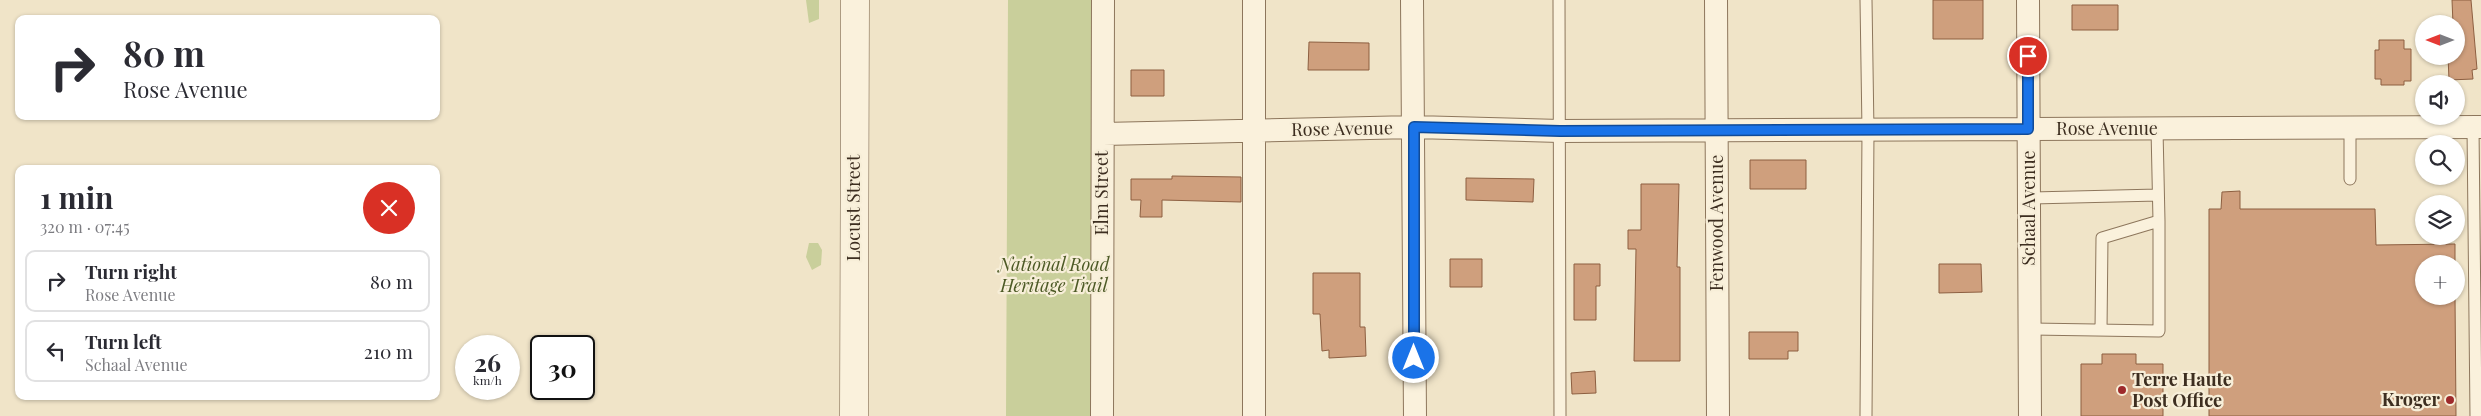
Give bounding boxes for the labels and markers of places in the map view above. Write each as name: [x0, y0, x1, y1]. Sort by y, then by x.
pin: [2007, 35, 2049, 77]
place label: Terre Haute Post Office: [2132, 367, 2232, 412]
marker: Terre Haute Post Office: [2116, 384, 2128, 396]
place label: Kroger: [2382, 387, 2441, 411]
marker: Kroger: [2444, 394, 2456, 406]

